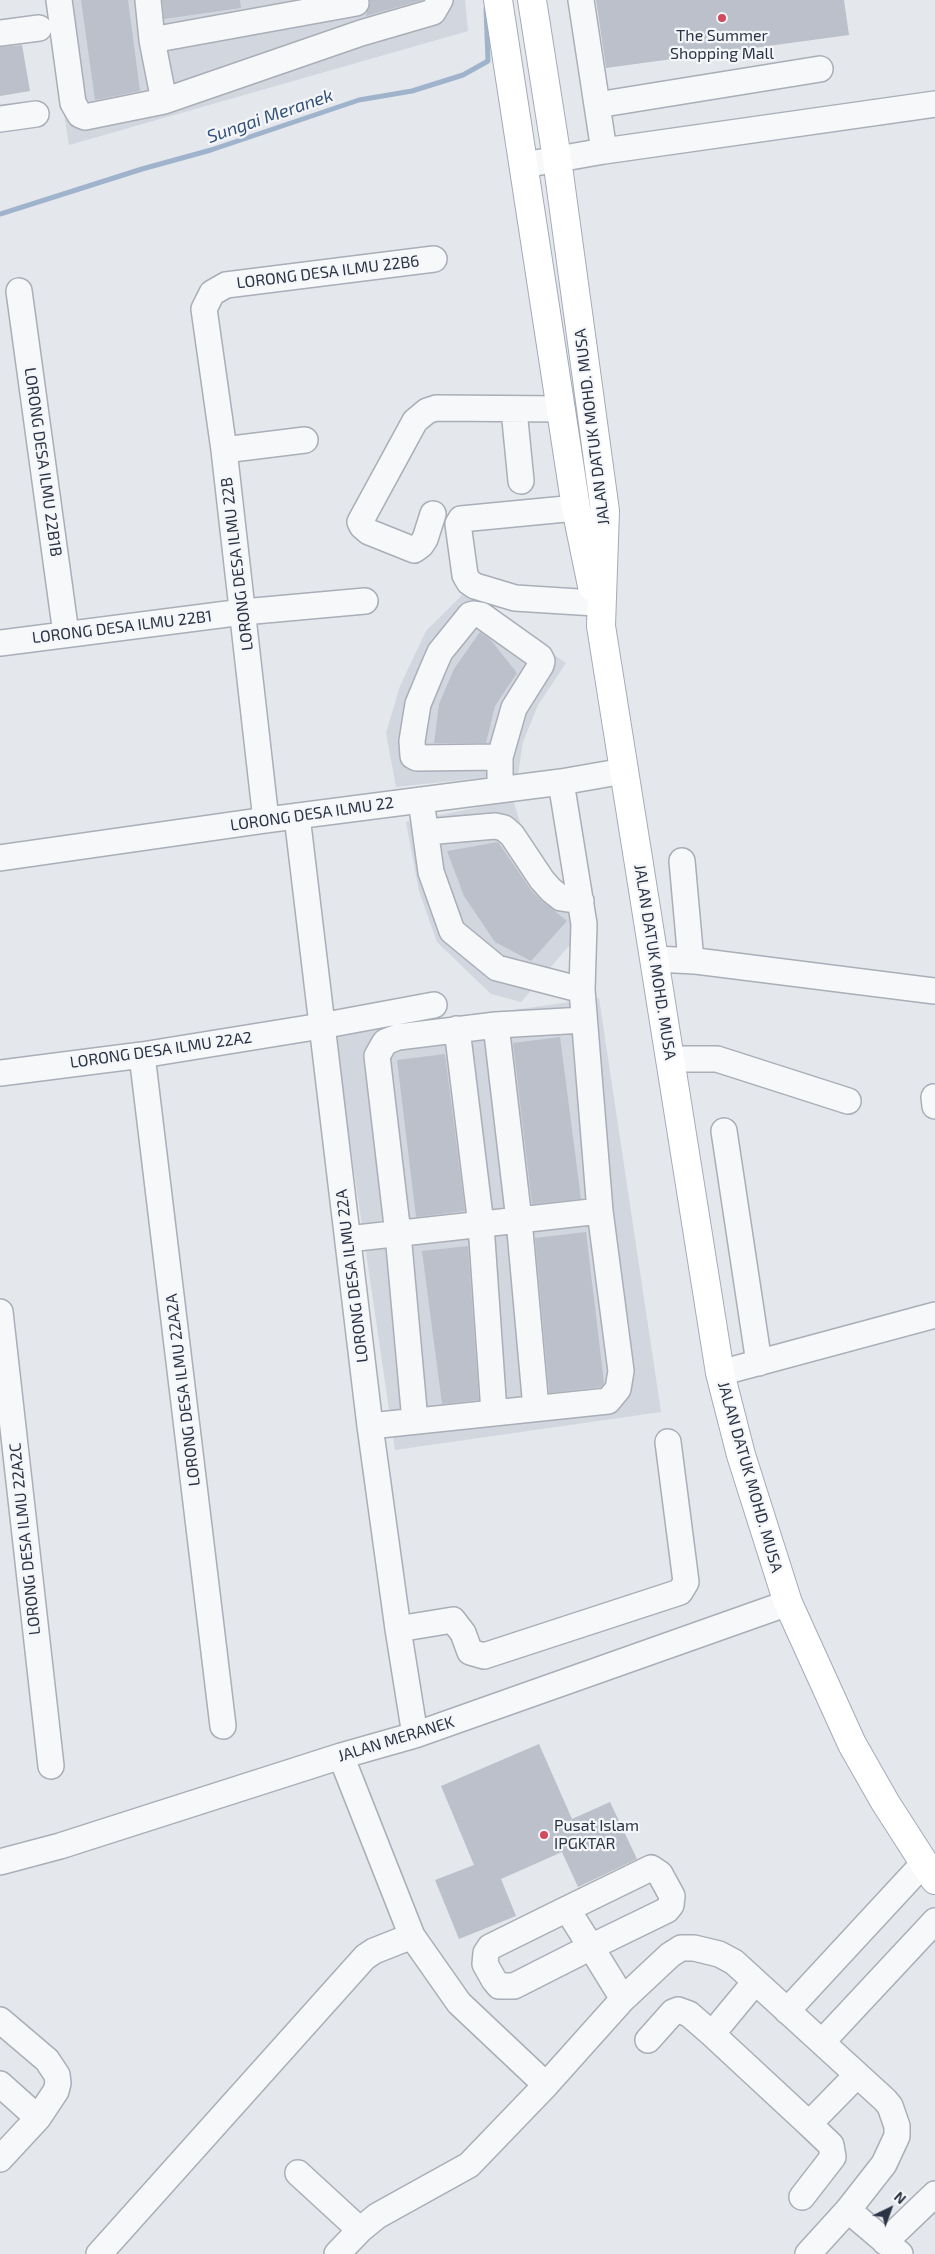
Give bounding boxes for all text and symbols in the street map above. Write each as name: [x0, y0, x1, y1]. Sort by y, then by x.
marker: The Summer Shopping Mall: [716, 12, 728, 24]
place label: The Summer Shopping Mall: [670, 26, 774, 64]
water label: Sungai Meranek: [204, 84, 336, 148]
street label: LORONG DESA ILMU 22B6: [236, 251, 420, 293]
street label: JALAN DATUK MOHD. MUSA: [570, 328, 614, 526]
street label: LORONG DESA ILMU 22B1B: [20, 366, 66, 558]
street label: LORONG DESA ILMU 22B: [217, 476, 257, 652]
street label: LORONG DESA ILMU 22B1: [31, 606, 213, 648]
street label: LORONG DESA ILMU 22: [229, 793, 395, 835]
street label: JALAN DATUK MOHD. MUSA: [630, 863, 680, 1061]
street label: LORONG DESA ILMU 22A2: [69, 1028, 253, 1072]
street label: LORONG DESA ILMU 22A: [332, 1188, 372, 1364]
street label: LORONG DESA ILMU 22A2A: [162, 1293, 204, 1487]
street label: JALAN DATUK MOHD. MUSA: [714, 1379, 786, 1575]
street label: LORONG DESA ILMU 22A2C: [5, 1442, 45, 1636]
street label: JALAN MERANEK: [335, 1712, 457, 1766]
place label: Pusat Islam IPGKTAR: [554, 1816, 639, 1854]
marker: Pusat Islam IPGKTAR: [538, 1829, 550, 1841]
north arrow: [865, 2184, 915, 2234]
text: N: [891, 2188, 910, 2207]

